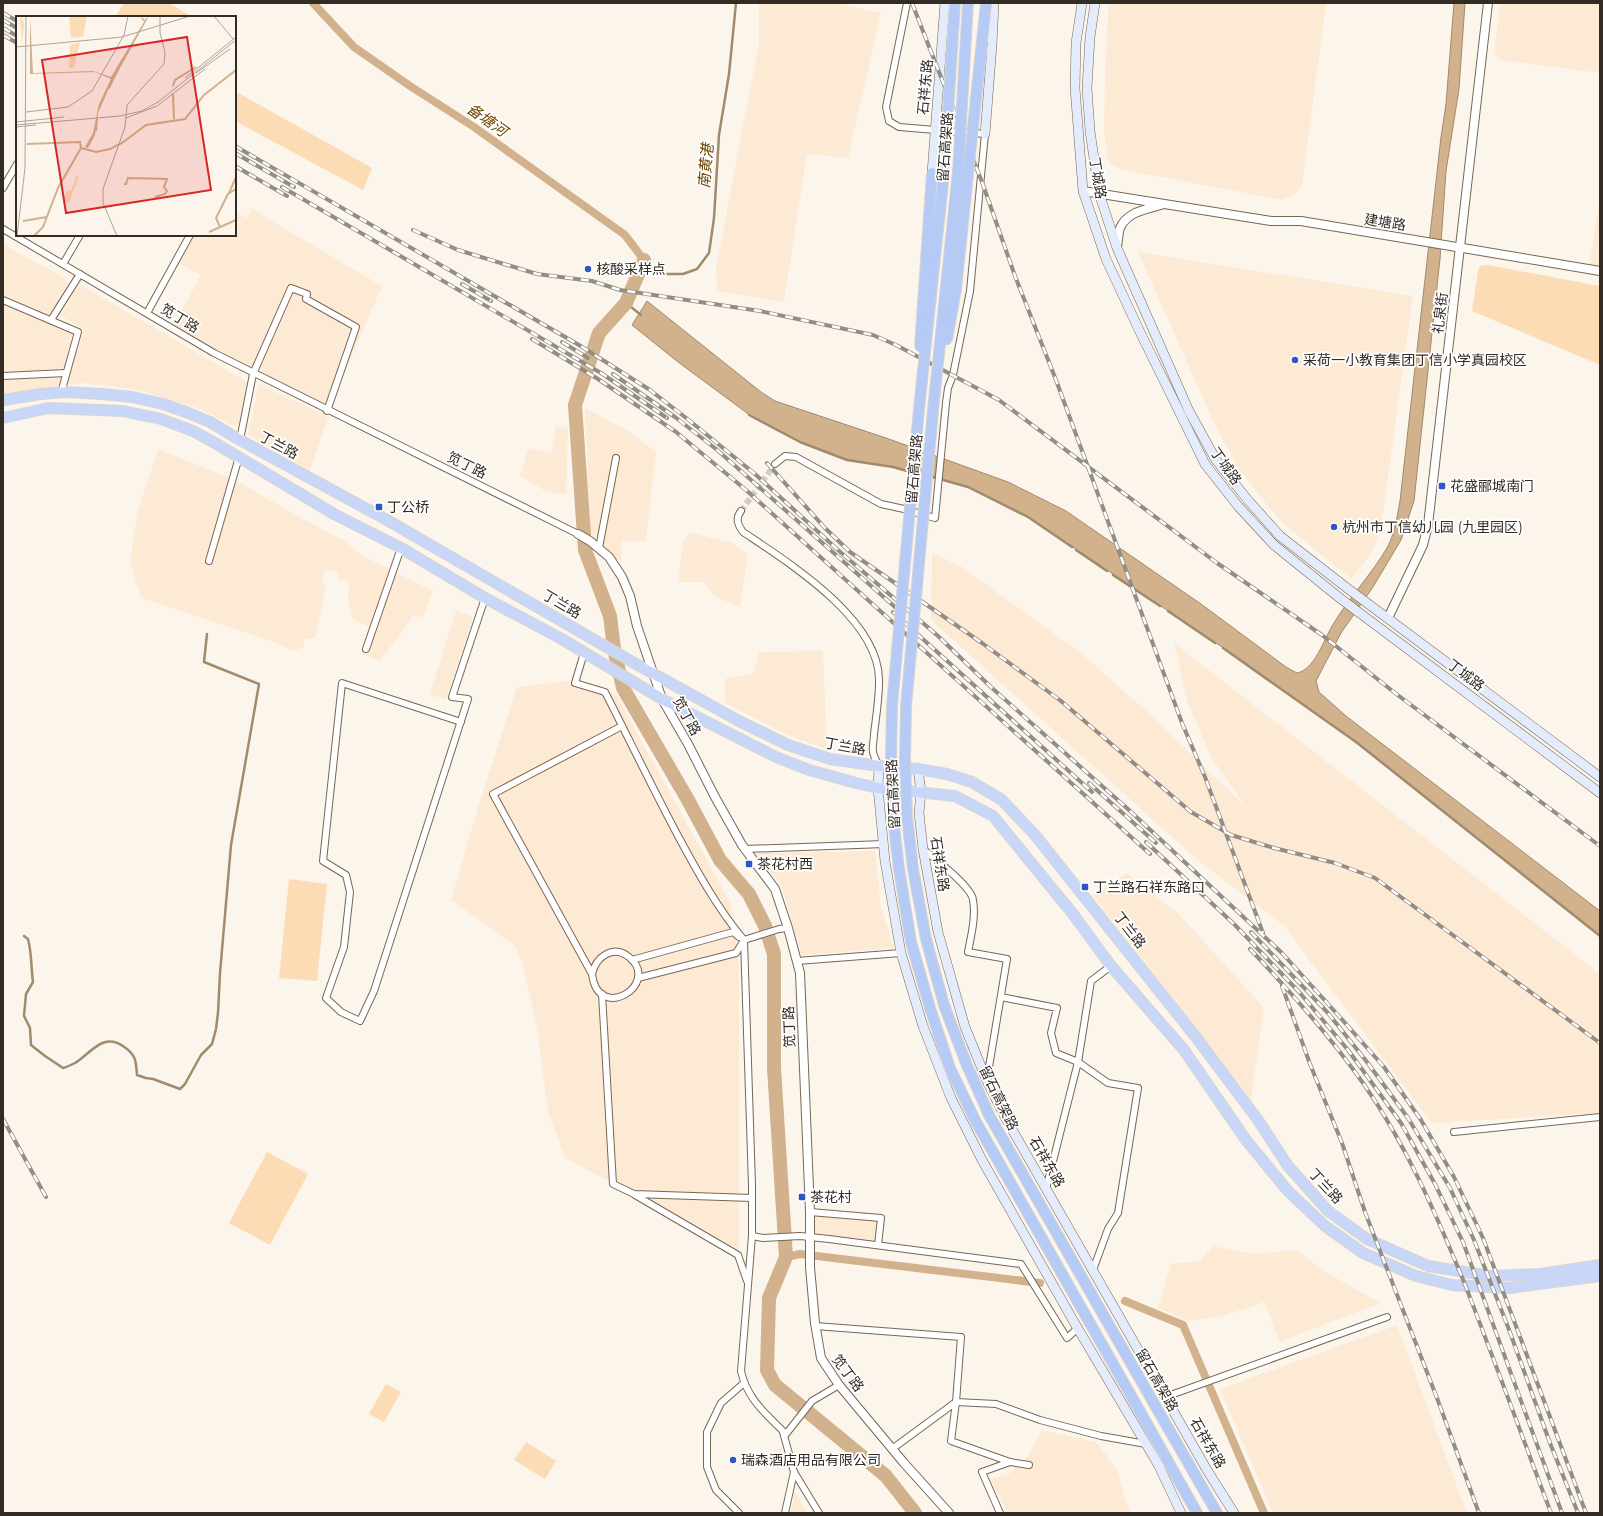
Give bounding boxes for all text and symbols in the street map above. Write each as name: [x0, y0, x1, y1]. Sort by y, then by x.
inset map: [16, 16, 236, 236]
street label: 石祥东路: [914, 58, 936, 116]
water label: 备塘河: [463, 99, 514, 142]
street label: 留石高架路: [934, 111, 956, 183]
water label: 南黄港: [694, 141, 717, 189]
street label: 丁城路: [1086, 156, 1110, 200]
street label: 建塘路: [1363, 210, 1407, 234]
place label: 核酸采样点: [596, 260, 666, 278]
marker: 核酸采样点: [583, 264, 593, 274]
street label: 礼泉街: [1429, 291, 1451, 335]
street label: 笕丁路: [157, 299, 203, 337]
place label: 采荷一小教育集团丁信小学真园校区: [1303, 351, 1527, 369]
marker: 采荷一小教育集团丁信小学真园校区: [1290, 355, 1300, 365]
street label: 丁兰路: [256, 427, 302, 463]
street label: 留石高架路: [902, 433, 926, 505]
street label: 丁城路: [1207, 444, 1245, 488]
street label: 笕丁路: [444, 448, 490, 482]
place label: 花盛郦城南门: [1450, 477, 1534, 495]
marker: 花盛郦城南门: [1437, 481, 1447, 491]
place label: 丁公桥: [387, 498, 429, 516]
marker: 丁公桥: [374, 502, 384, 512]
place label: 杭州市丁信幼儿园 (九里园区): [1342, 518, 1523, 536]
marker: 杭州市丁信幼儿园 (九里园区): [1329, 522, 1339, 532]
street label: 丁兰路: [539, 586, 585, 622]
street label: 丁城路: [1444, 655, 1488, 695]
street label: 笕丁路: [669, 693, 705, 739]
street label: 丁兰路: [823, 733, 867, 759]
street label: 留石高架路: [882, 759, 904, 829]
street label: 石祥东路: [927, 835, 953, 893]
place label: 茶花村西: [757, 855, 813, 873]
marker: 茶花村西: [744, 859, 754, 869]
place label: 丁兰路石祥东路口: [1093, 878, 1205, 896]
marker: 丁兰路石祥东路口: [1080, 882, 1090, 892]
street label: 丁兰路: [1110, 908, 1150, 952]
street label: 笕丁路: [779, 1006, 799, 1048]
street label: 留石高架路: [976, 1063, 1022, 1133]
street label: 石祥东路: [1025, 1133, 1069, 1191]
street label: 丁兰路: [1305, 1165, 1347, 1207]
place label: 茶花村: [810, 1188, 852, 1206]
marker: 茶花村: [797, 1192, 807, 1202]
street label: 留石高架路: [1132, 1345, 1182, 1415]
street label: 笕丁路: [828, 1351, 868, 1395]
street label: 石祥东路: [1186, 1414, 1230, 1472]
place label: 瑞森酒店用品有限公司: [741, 1451, 881, 1469]
marker: 瑞森酒店用品有限公司: [728, 1455, 738, 1465]

